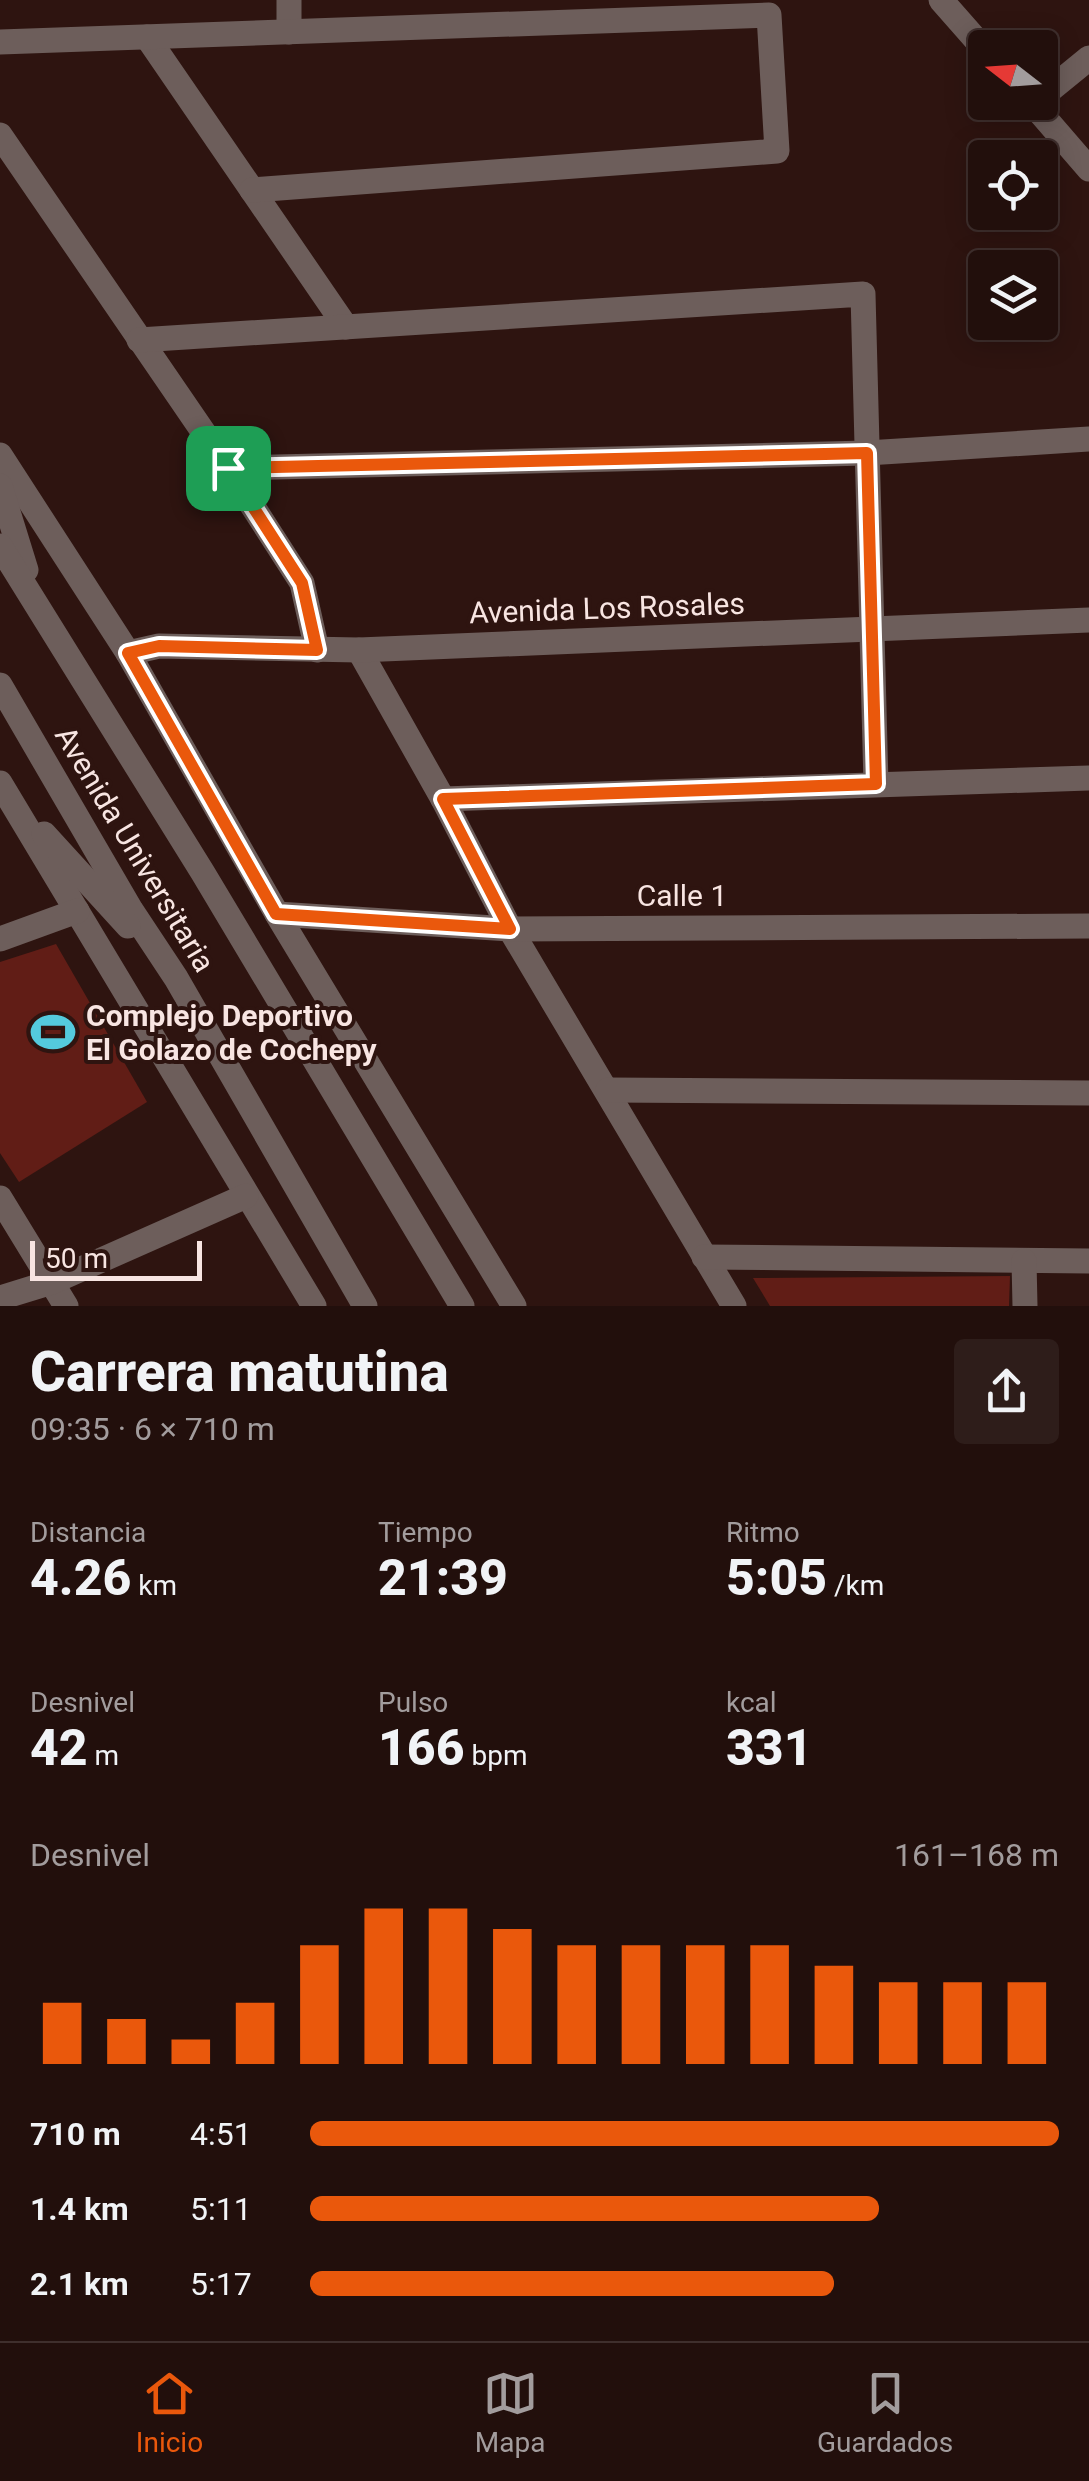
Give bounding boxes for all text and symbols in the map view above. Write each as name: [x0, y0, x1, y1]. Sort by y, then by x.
north arrow: [968, 30, 1058, 120]
map controls: [968, 30, 1058, 340]
button: locate: [968, 140, 1058, 230]
button: layers: [968, 250, 1058, 340]
pin: [186, 426, 271, 511]
icon: arrive: [201, 441, 256, 496]
street label: Avenida Los Rosales: [469, 586, 745, 630]
street label: Avenida Universitaria: [48, 720, 222, 978]
street label: Calle 1: [637, 878, 727, 913]
place label: Complejo Deportivo El Golazo de Cochepy: [86, 998, 378, 1067]
sports icon: Complejo Deportivo El Golazo de Cochepy: [29, 1008, 77, 1056]
scale bar: [30, 1236, 202, 1280]
text: 50 m: [45, 1242, 108, 1275]
button: share: [954, 1339, 1059, 1444]
text: Carrera matutina: [30, 1340, 449, 1404]
text: 09:35 · 6 × 710 m: [30, 1410, 275, 1448]
text: Distancia: [30, 1516, 146, 1549]
text: Tiempo: [378, 1516, 473, 1549]
text: Ritmo: [726, 1516, 800, 1549]
text: 4.26: [30, 1549, 131, 1607]
text: 21:39: [378, 1549, 508, 1607]
text: 5:05: [726, 1549, 827, 1607]
text: km: [131, 1569, 177, 1602]
text: /km: [827, 1569, 884, 1602]
text: Desnivel: [30, 1686, 135, 1719]
text: Pulso: [378, 1686, 448, 1719]
text: kcal: [726, 1686, 777, 1719]
text: 42: [30, 1719, 88, 1777]
text: 166: [378, 1719, 465, 1777]
text: 331: [726, 1719, 813, 1777]
text: m: [88, 1739, 119, 1772]
text: bpm: [465, 1739, 527, 1772]
text: Desnivel: [30, 1836, 150, 1874]
text: 161–168 m: [894, 1836, 1059, 1874]
text: 710 m: [30, 2115, 121, 2153]
text: 4:51: [190, 2115, 252, 2153]
text: 1.4 km: [30, 2190, 129, 2228]
text: 5:11: [190, 2190, 252, 2228]
text: 2.1 km: [30, 2265, 129, 2303]
text: 5:17: [190, 2265, 252, 2303]
tab: Inicio: [136, 2366, 203, 2459]
tab: Mapa: [475, 2366, 545, 2459]
tab: Guardados: [817, 2366, 953, 2459]

